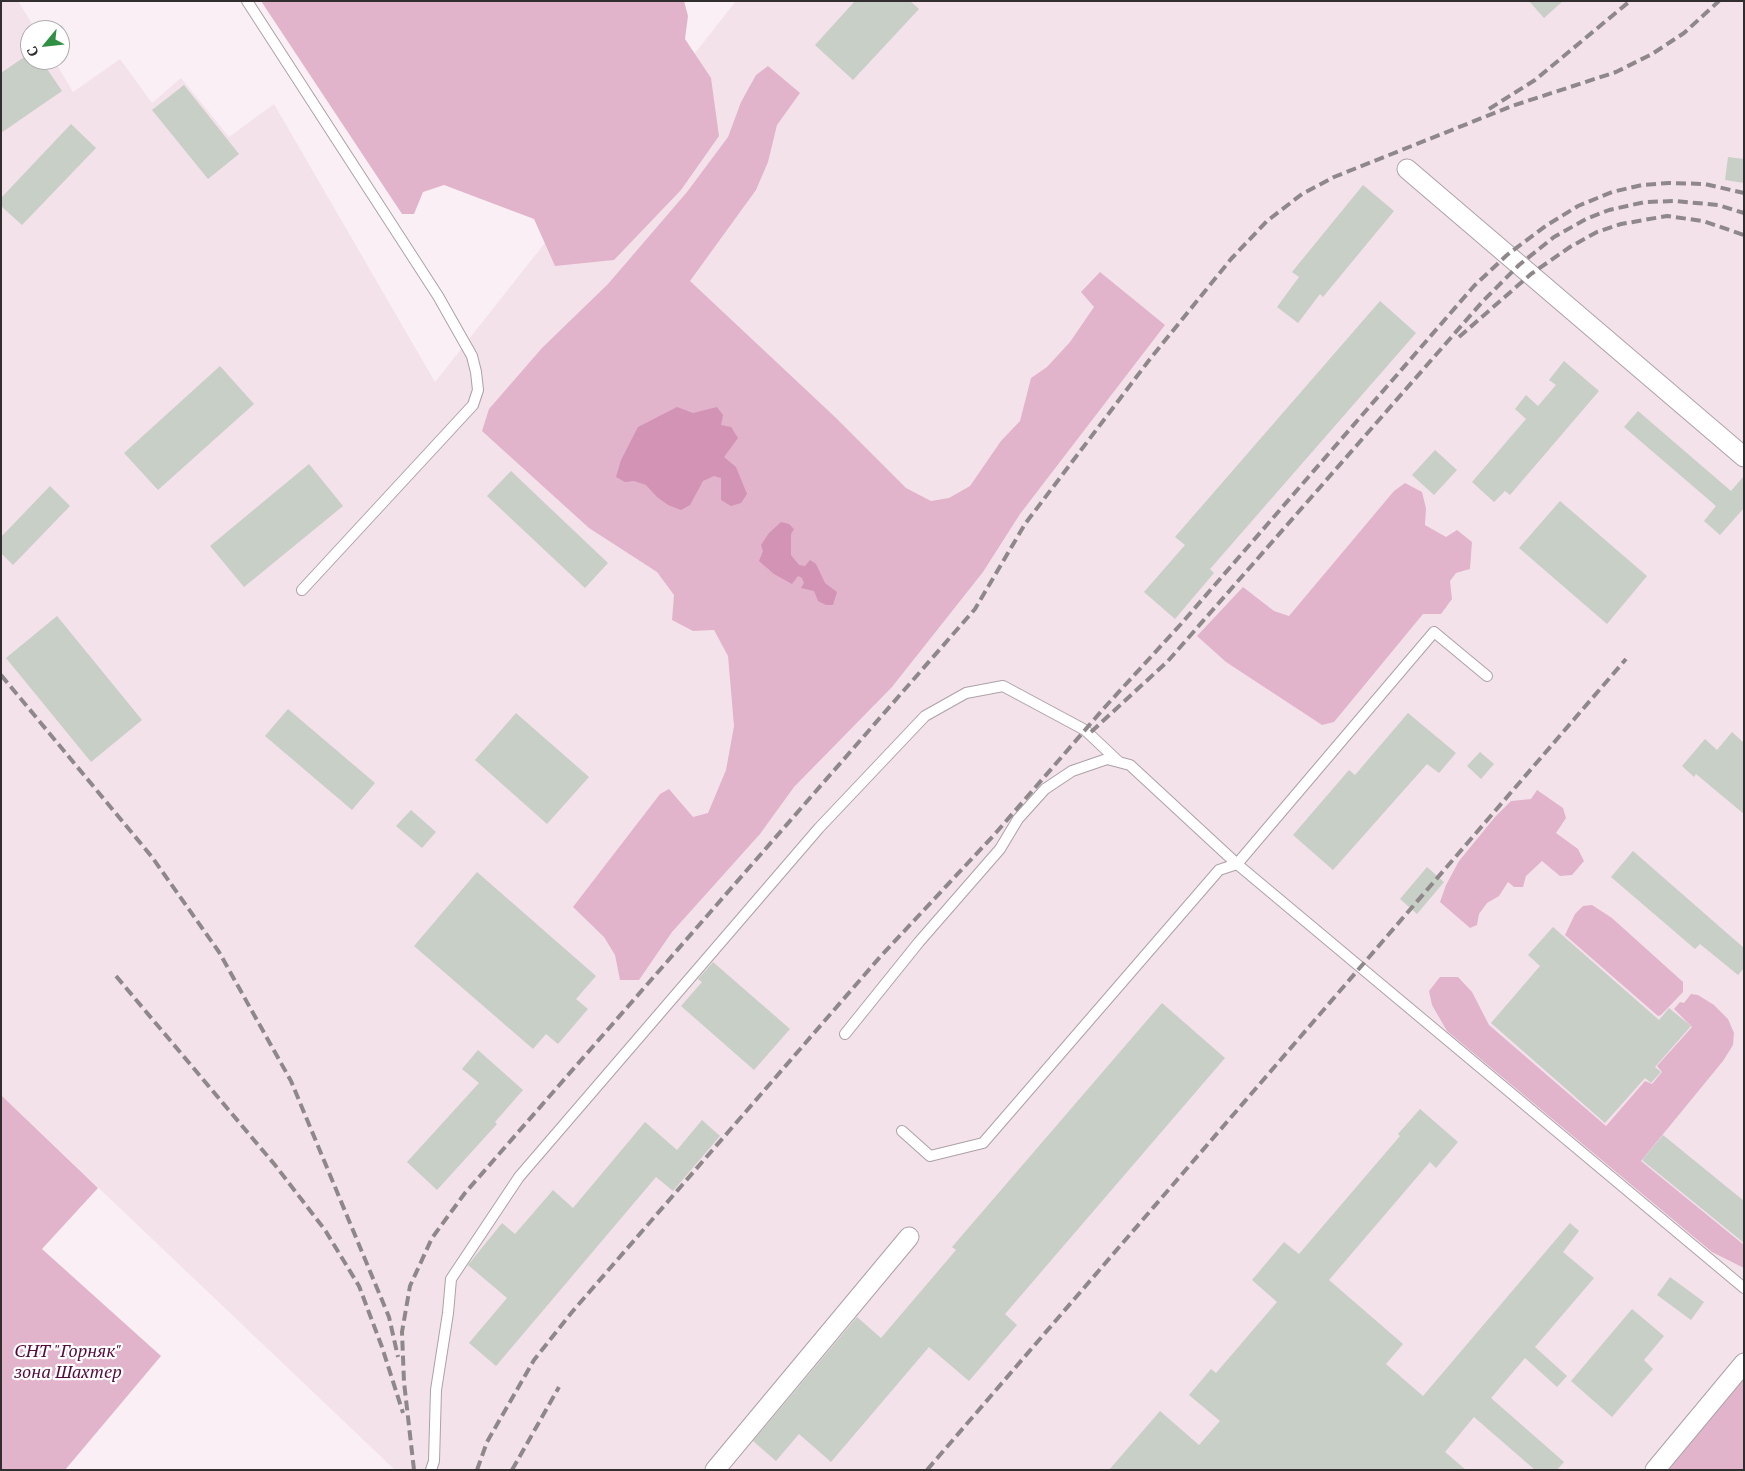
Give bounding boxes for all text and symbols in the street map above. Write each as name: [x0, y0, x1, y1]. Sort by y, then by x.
north arrow: [20, 20, 70, 70]
text: С: [22, 43, 43, 60]
park label: СНТ "Горняк" зона Шахтер: [14, 1341, 122, 1384]

